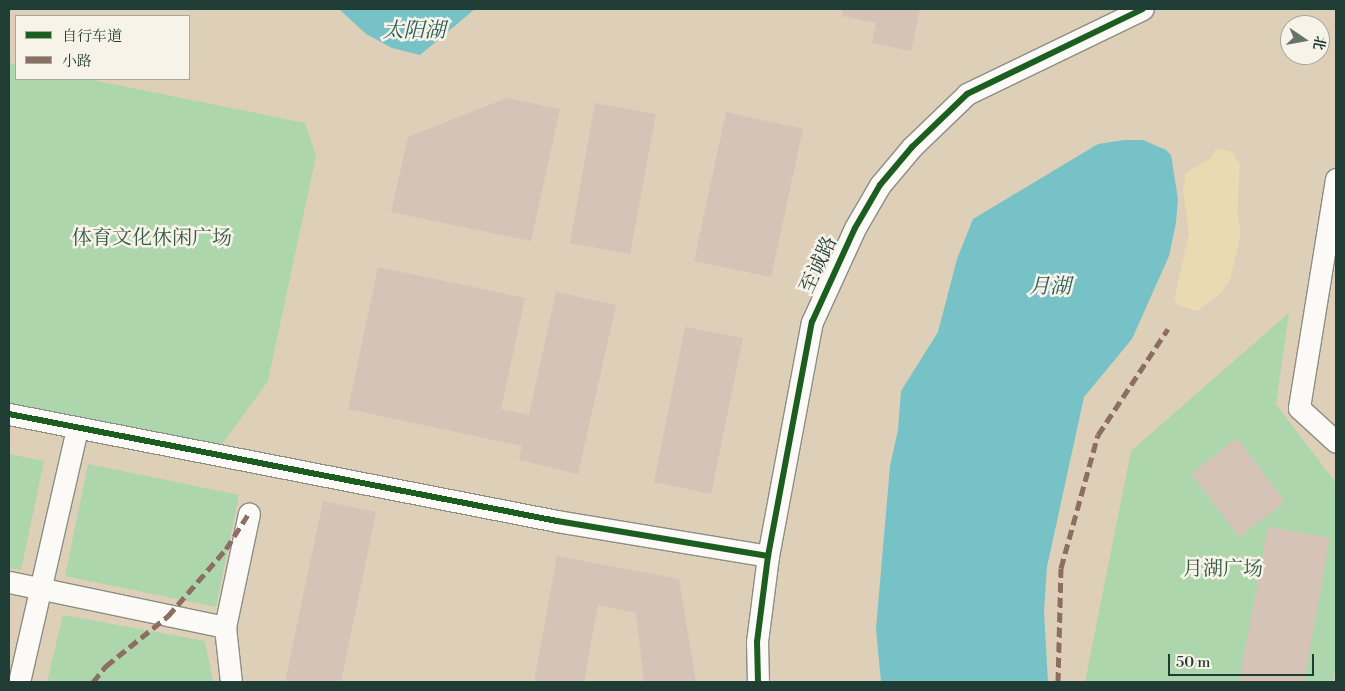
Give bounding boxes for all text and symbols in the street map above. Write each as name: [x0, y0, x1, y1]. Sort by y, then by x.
legend: [15, 15, 190, 80]
north arrow: [1280, 15, 1330, 65]
water label: 太阳湖: [383, 18, 445, 44]
text: 自行车道: [62, 27, 122, 46]
text: 北: [1308, 34, 1329, 52]
text: 小路: [62, 52, 92, 71]
park label: 体育文化休闲广场: [72, 226, 232, 250]
street label: 至诚路: [795, 233, 843, 297]
water label: 月湖: [1029, 274, 1071, 300]
park label: 月湖广场: [1183, 557, 1263, 581]
scale bar: [1170, 644, 1316, 676]
text: 50 m: [1176, 653, 1210, 672]

